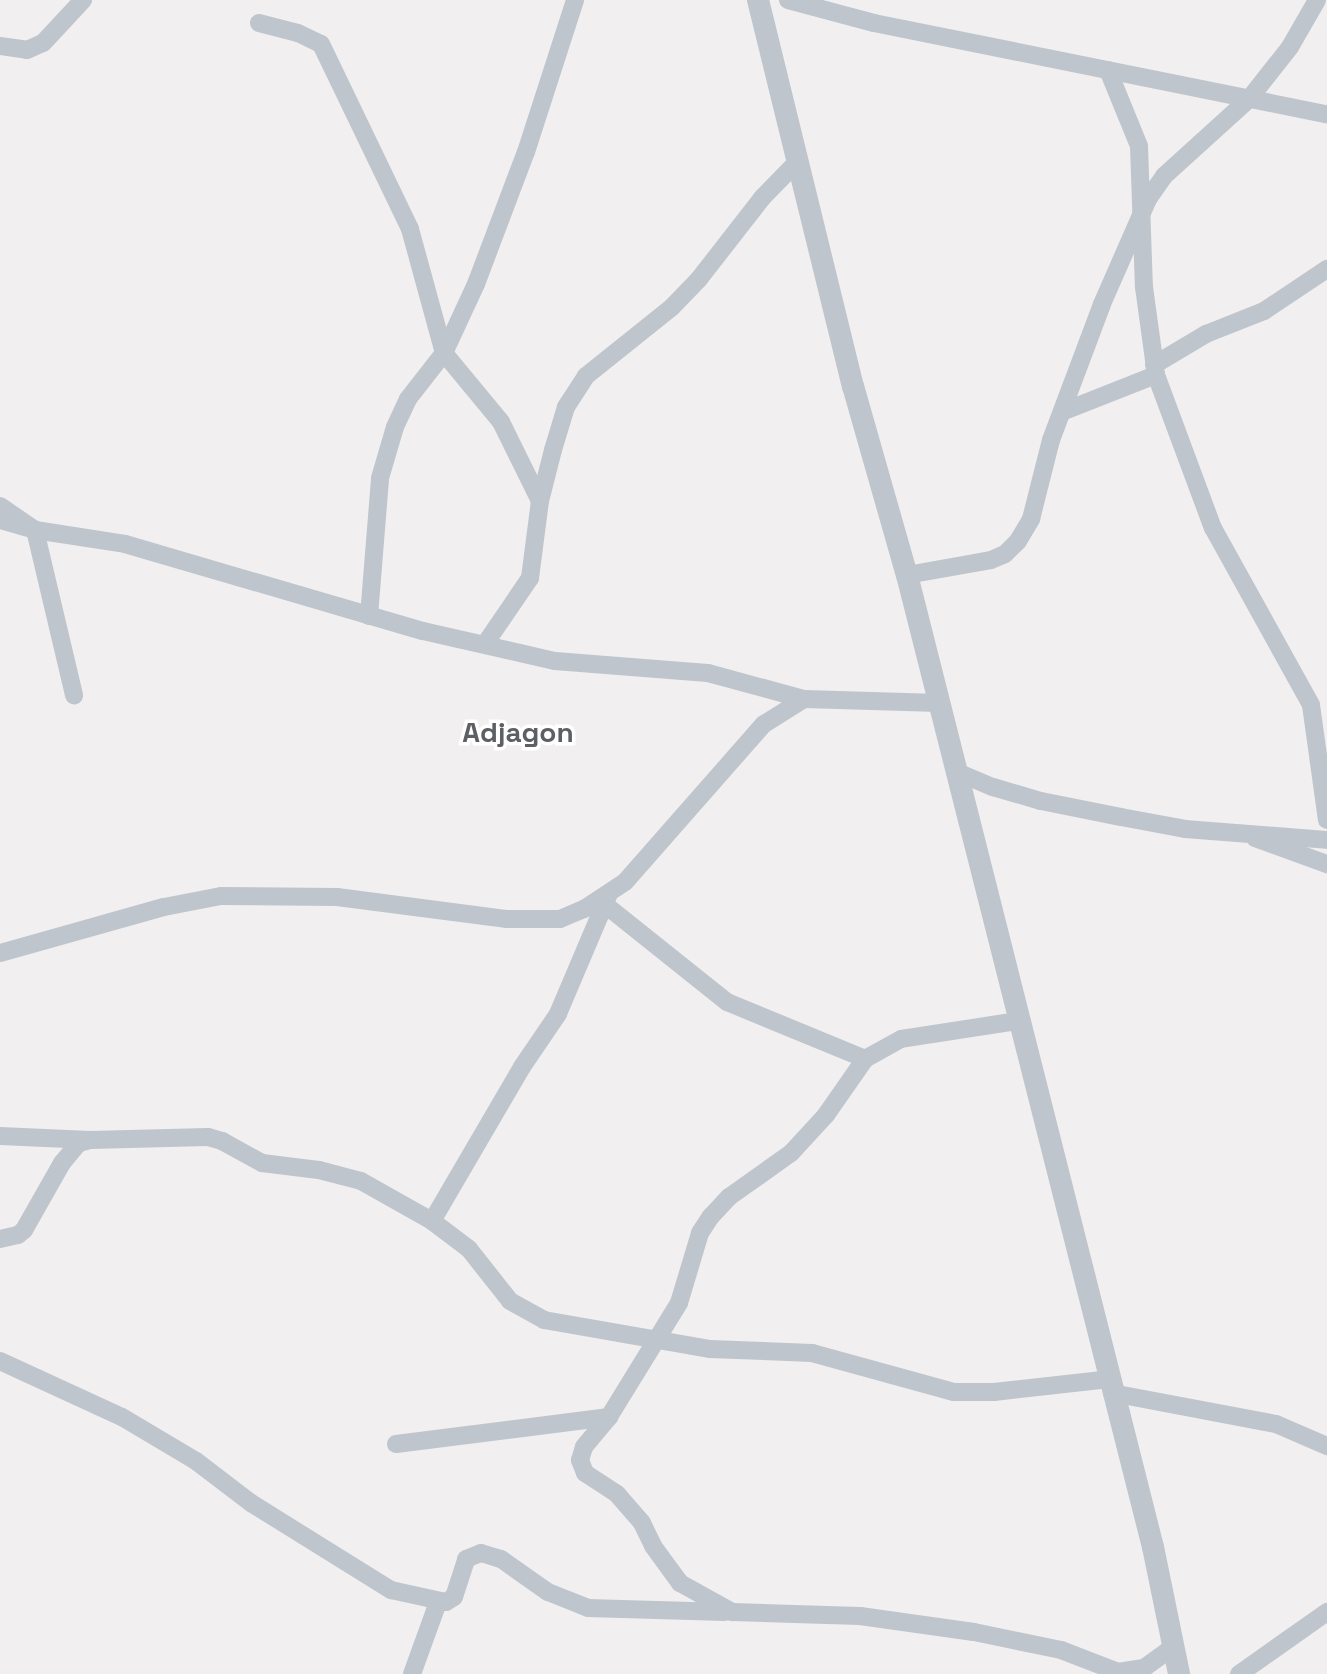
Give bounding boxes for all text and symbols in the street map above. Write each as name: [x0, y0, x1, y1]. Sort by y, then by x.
district label: Adjagon: [462, 715, 574, 749]

